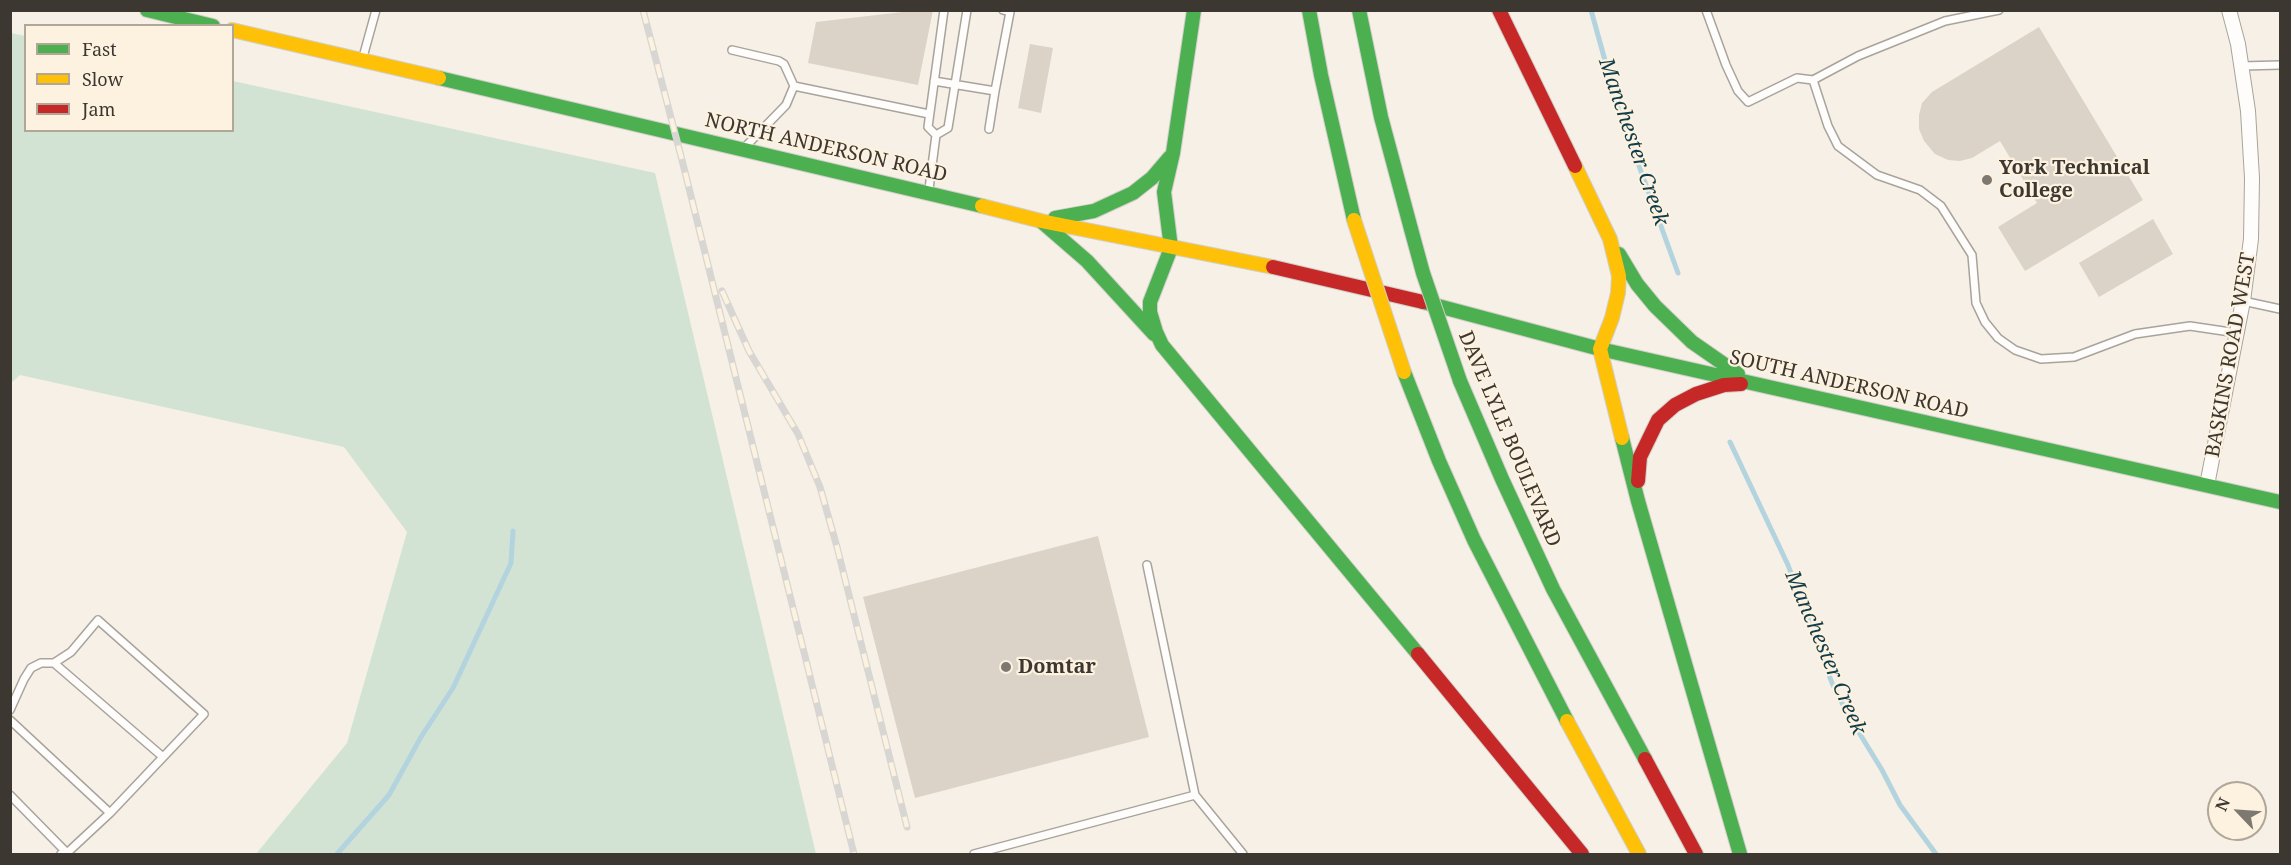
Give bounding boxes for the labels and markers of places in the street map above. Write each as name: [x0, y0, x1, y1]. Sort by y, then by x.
place label: York Technical College: [1999, 156, 2150, 203]
marker: York Technical College: [1980, 173, 1994, 187]
place label: Domtar: [1018, 655, 1096, 679]
marker: Domtar: [999, 660, 1013, 674]

